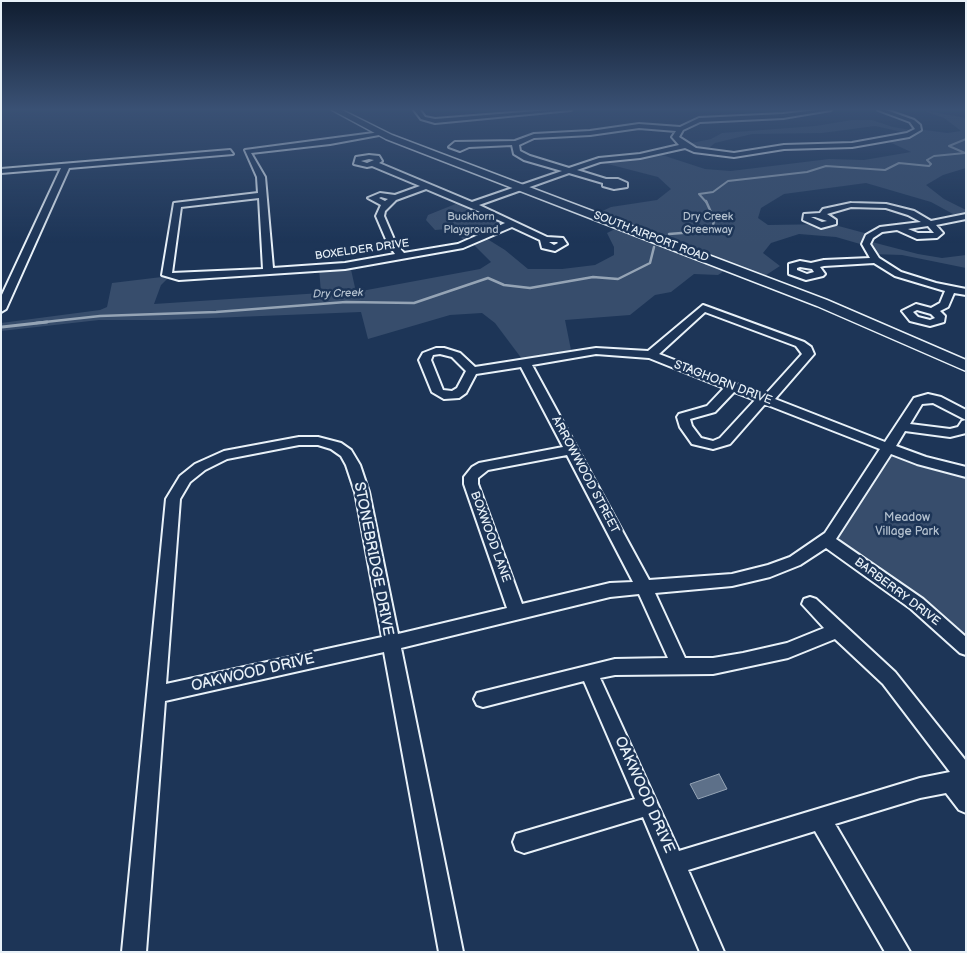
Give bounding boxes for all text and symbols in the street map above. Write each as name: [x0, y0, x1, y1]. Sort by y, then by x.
street label: SOUTH AIRPORT ROAD: [592, 209, 710, 265]
park label: Buckhorn Playground: [443, 210, 499, 236]
park label: Dry Creek Greenway: [683, 210, 733, 236]
street label: BOXELDER DRIVE: [314, 237, 410, 263]
water label: Dry Creek: [313, 287, 363, 301]
street label: STAGHORN DRIVE: [672, 358, 774, 408]
street label: ARROWWOOD STREET: [548, 414, 622, 536]
street label: STONEBRIDGE DRIVE: [349, 481, 397, 637]
street label: BOXWOOD LANE: [467, 490, 513, 584]
park label: Meadow Village Park: [875, 511, 939, 539]
street label: BARBERRY DRIVE: [851, 555, 943, 629]
street label: OAKWOOD DRIVE: [190, 650, 316, 696]
street label: OAKWOOD DRIVE: [610, 734, 678, 856]

